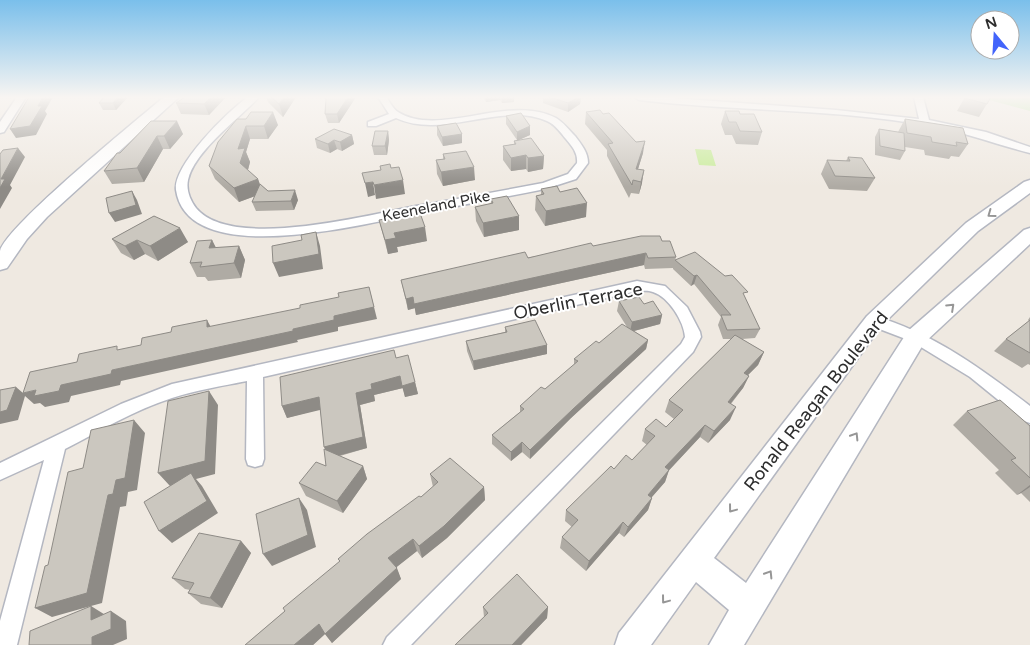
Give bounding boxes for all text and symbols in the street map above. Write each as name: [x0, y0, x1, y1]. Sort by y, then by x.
north arrow: [970, 10, 1020, 60]
text: N: [983, 13, 999, 33]
street label: Keeneland Pike: [381, 187, 491, 225]
one-way arrow: [987, 208, 997, 217]
street label: Oberlin Terrace: [512, 278, 644, 324]
one-way arrow: [946, 304, 955, 313]
street label: Ronald Reagan Boulevard: [739, 307, 893, 495]
one-way arrow: [848, 432, 858, 441]
one-way arrow: [730, 503, 738, 512]
one-way arrow: [763, 570, 772, 579]
one-way arrow: [662, 594, 671, 604]

